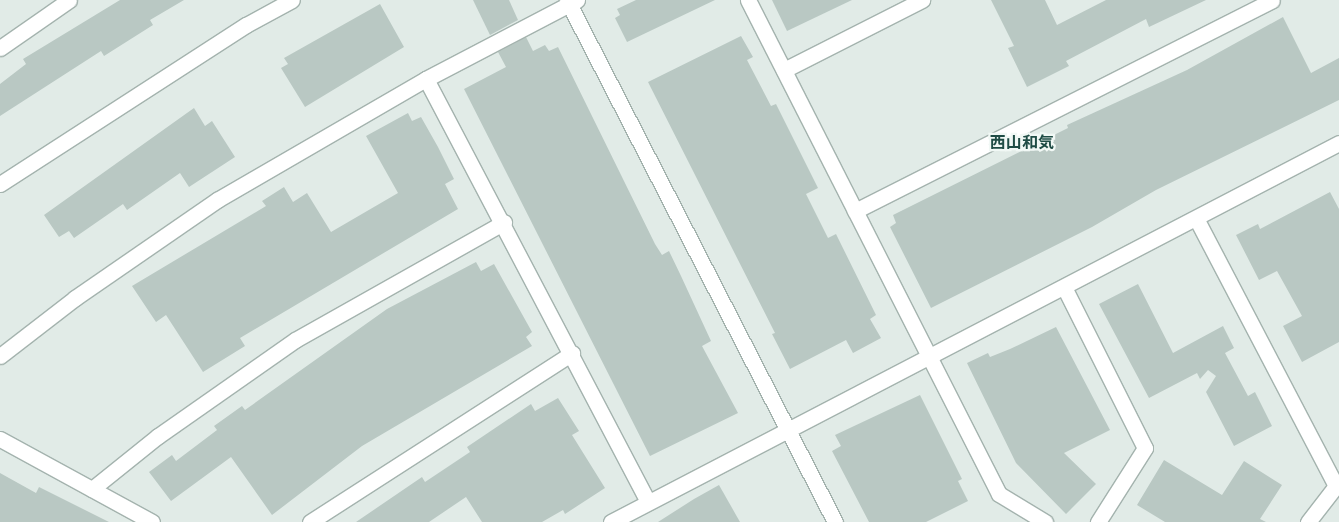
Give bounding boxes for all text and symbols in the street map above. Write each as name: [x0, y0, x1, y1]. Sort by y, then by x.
district label: 西山和気: [990, 133, 1054, 153]

